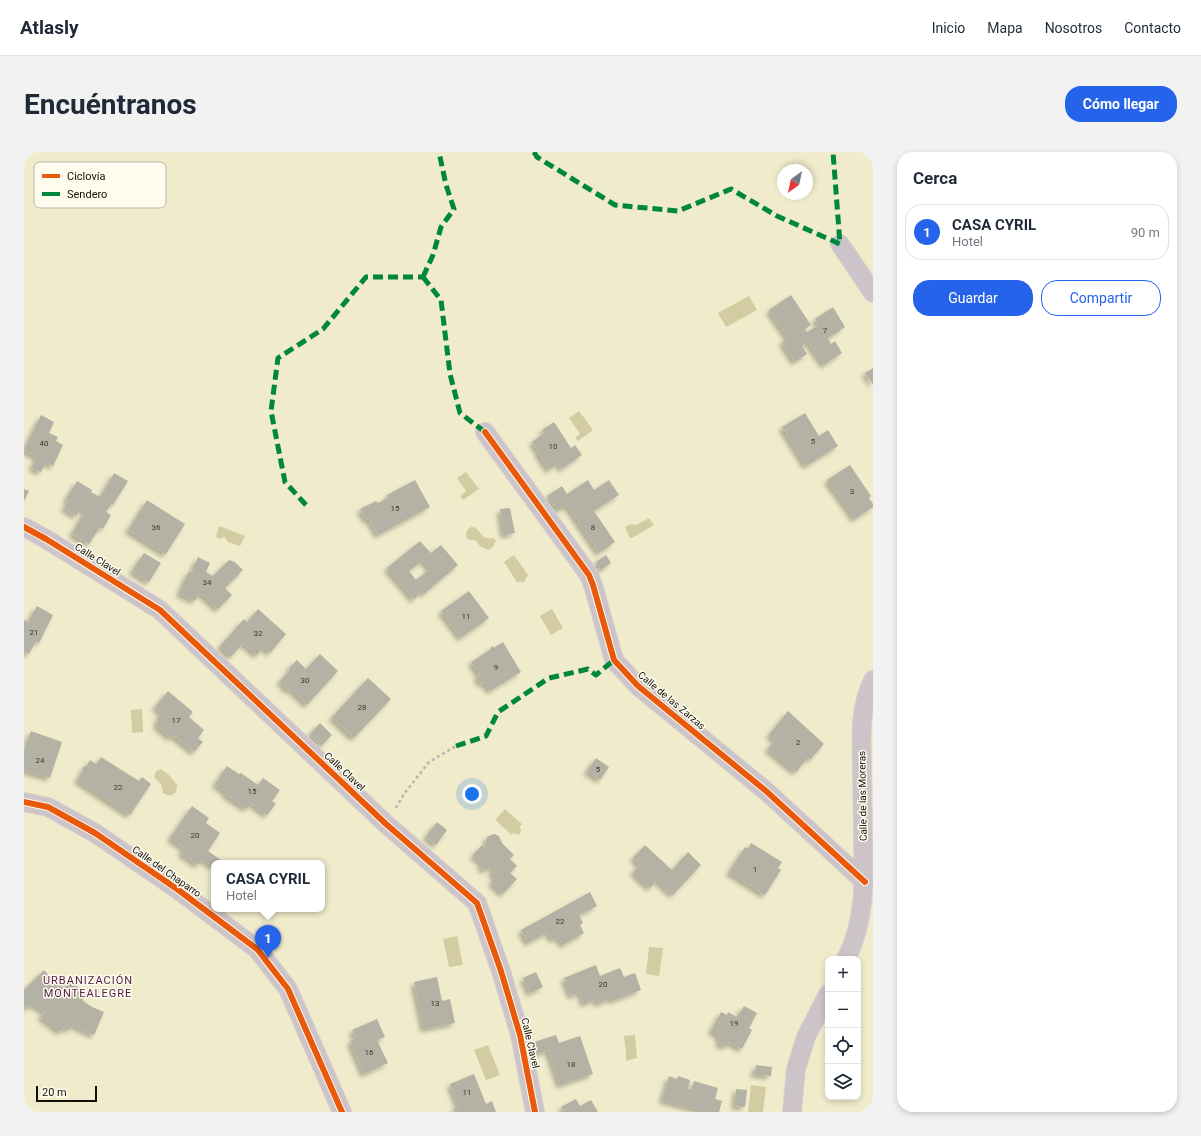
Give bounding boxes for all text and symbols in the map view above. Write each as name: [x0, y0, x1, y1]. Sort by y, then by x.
text: Atlasly: [20, 16, 79, 39]
text: Inicio: [932, 20, 965, 36]
text: Mapa: [987, 20, 1023, 36]
text: Nosotros: [1045, 20, 1102, 36]
text: Contacto: [1124, 20, 1181, 36]
button: Cómo llegar: [1065, 86, 1177, 122]
text: Encuéntranos: [24, 88, 197, 121]
legend: [34, 162, 166, 208]
north arrow: [777, 164, 813, 200]
text: Cerca: [913, 168, 957, 188]
text: Ciclovía: [67, 170, 106, 183]
text: Sendero: [67, 188, 107, 201]
text: CASA CYRIL: [952, 216, 1036, 234]
text: 1: [923, 225, 931, 240]
text: 90 m: [1131, 225, 1160, 240]
text: Hotel: [952, 234, 983, 249]
button: Guardar: [913, 280, 1033, 316]
button: Compartir: [1041, 280, 1161, 316]
house number: 7: [823, 326, 828, 335]
house number: 5: [811, 437, 816, 446]
house number: 40: [40, 439, 49, 448]
house number: 10: [549, 442, 558, 451]
house number: 3: [850, 487, 854, 496]
house number: 15: [391, 504, 400, 513]
house number: 36: [152, 523, 161, 532]
house number: 8: [591, 523, 596, 532]
street label: Calle Clavel: [73, 541, 122, 578]
house number: 34: [203, 578, 212, 587]
house number: 11: [462, 612, 471, 621]
house number: 21: [30, 628, 39, 637]
house number: 32: [254, 629, 263, 638]
house number: 9: [494, 663, 498, 672]
street label: Calle de las Zarzas: [636, 669, 707, 732]
house number: 30: [301, 676, 310, 685]
house number: 28: [358, 703, 367, 712]
house number: 17: [172, 716, 181, 725]
house number: 2: [796, 738, 801, 747]
street label: Calle Clavel: [322, 750, 367, 793]
street label: Calle de las Moreras: [856, 751, 869, 841]
house number: 24: [36, 756, 45, 765]
house number: 5: [596, 765, 601, 774]
house number: 22: [114, 783, 123, 792]
your location: [462, 784, 482, 804]
house number: 15: [248, 787, 257, 796]
house number: 20: [191, 831, 200, 840]
street label: Calle del Chaparro: [130, 844, 203, 899]
popup: [211, 860, 325, 912]
house number: 1: [753, 865, 757, 874]
text: CASA CYRIL: [226, 870, 310, 888]
text: Hotel: [226, 888, 257, 903]
house number: 22: [556, 917, 565, 926]
pin: 1: [255, 925, 281, 958]
map controls: [825, 956, 861, 1100]
button: +: [825, 956, 861, 992]
district label: URBANIZACIÓN MONTEALEGRE: [43, 974, 133, 1000]
house number: 20: [599, 980, 608, 989]
button: −: [825, 992, 861, 1028]
house number: 13: [431, 999, 440, 1008]
street label: Calle Clavel: [519, 1017, 542, 1069]
house number: 19: [730, 1019, 739, 1028]
button: locate: [825, 1028, 861, 1064]
house number: 16: [365, 1048, 374, 1057]
house number: 18: [567, 1060, 576, 1069]
button: layers: [825, 1064, 861, 1100]
scale bar: [36, 1084, 97, 1103]
text: 20 m: [42, 1086, 67, 1099]
house number: 11: [463, 1088, 472, 1097]

